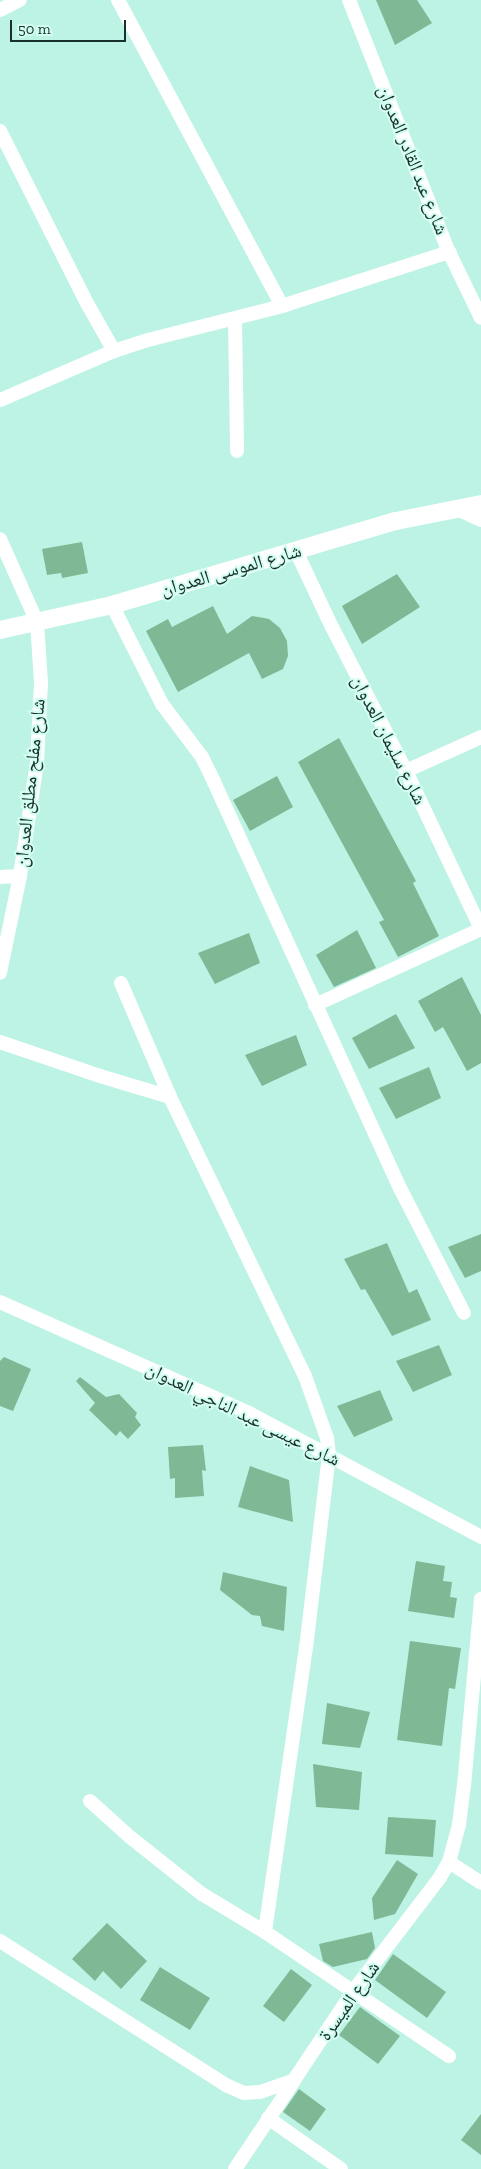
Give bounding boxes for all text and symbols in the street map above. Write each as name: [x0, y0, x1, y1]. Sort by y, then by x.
scale bar: [12, 10, 129, 42]
text: 50 m: [18, 20, 51, 38]
street label: شارع عبد القادر العدوان: [373, 82, 453, 238]
street label: شارع الموسى العدوان: [158, 539, 304, 601]
street label: شارع سليمان العدوان: [346, 671, 432, 809]
street label: شارع مفلح مطلق العدوان: [10, 697, 50, 869]
street label: شارع عيسى عبد الناجي العدوان: [142, 1357, 344, 1471]
street label: شارع الميسرة: [313, 1957, 385, 2045]

